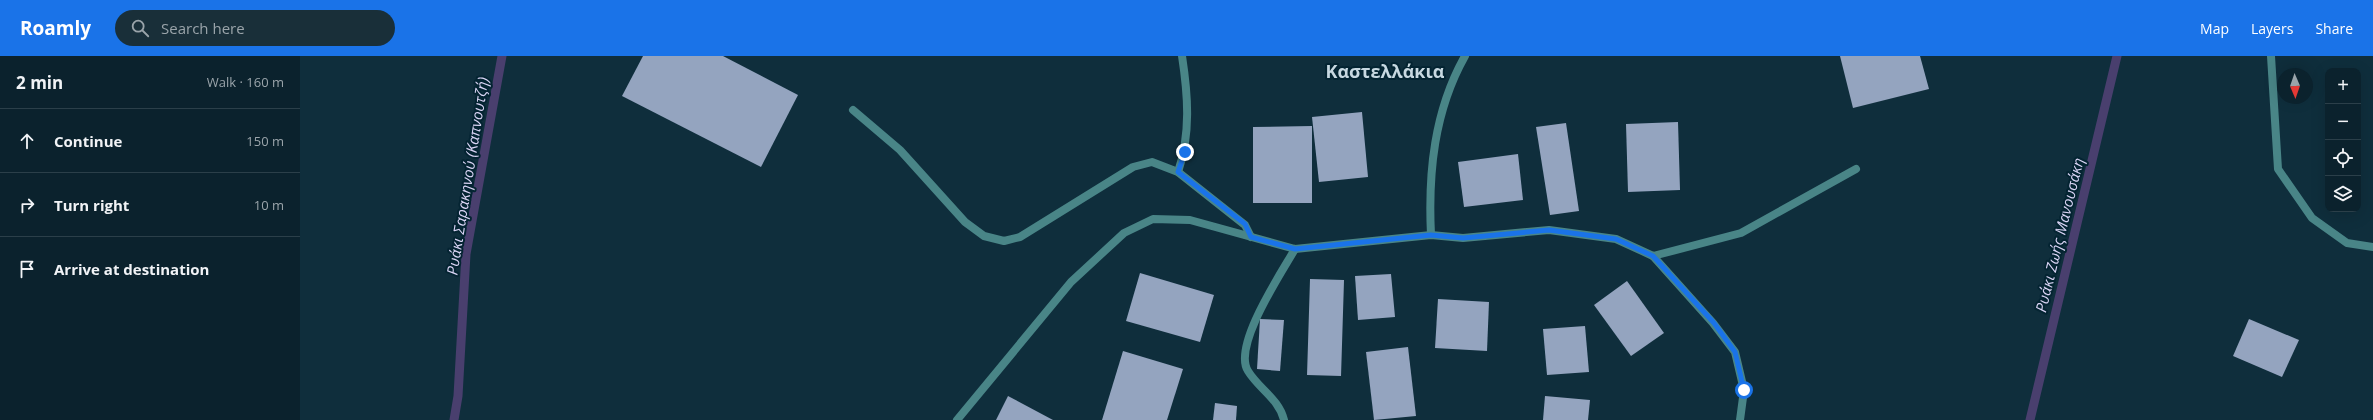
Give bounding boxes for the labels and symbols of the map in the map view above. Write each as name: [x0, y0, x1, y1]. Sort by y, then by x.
district label: Καστελλάκια: [1326, 59, 1445, 83]
north arrow: [2277, 68, 2313, 104]
water label: Ρυάκι Σαρακηνού (Καπνουτζή): [441, 75, 493, 276]
route end: [1176, 143, 1194, 161]
water label: Ρυάκι Ζωής Μανουσάκη: [2030, 155, 2088, 314]
route start: [1735, 381, 1753, 399]

